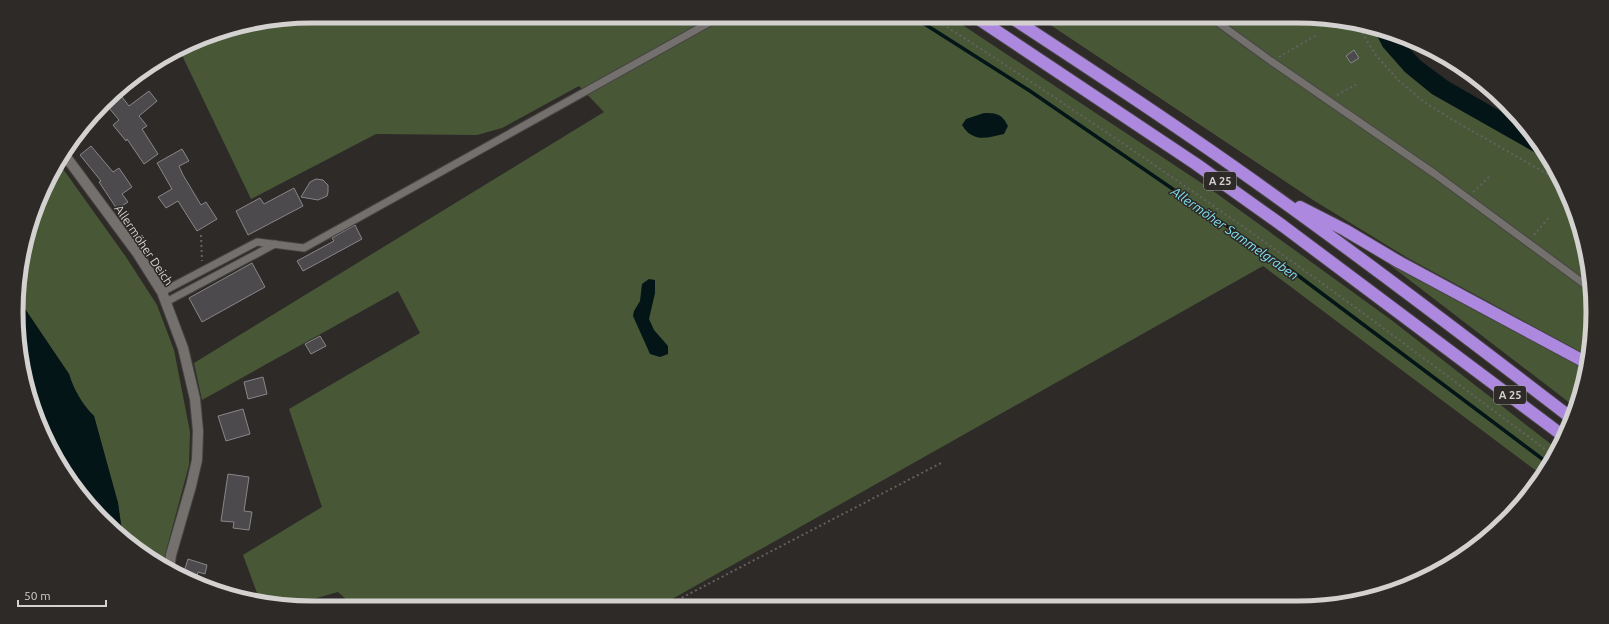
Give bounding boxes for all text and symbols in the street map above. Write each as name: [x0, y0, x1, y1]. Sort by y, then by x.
road number: A 25: [1204, 172, 1236, 190]
water label: Allermöher Sammelgraben: [1168, 183, 1301, 282]
street label: Allermöher Deich: [112, 202, 176, 288]
road number: A 25: [1494, 386, 1526, 404]
scale bar: [18, 582, 106, 608]
text: 50 m: [24, 589, 51, 602]

